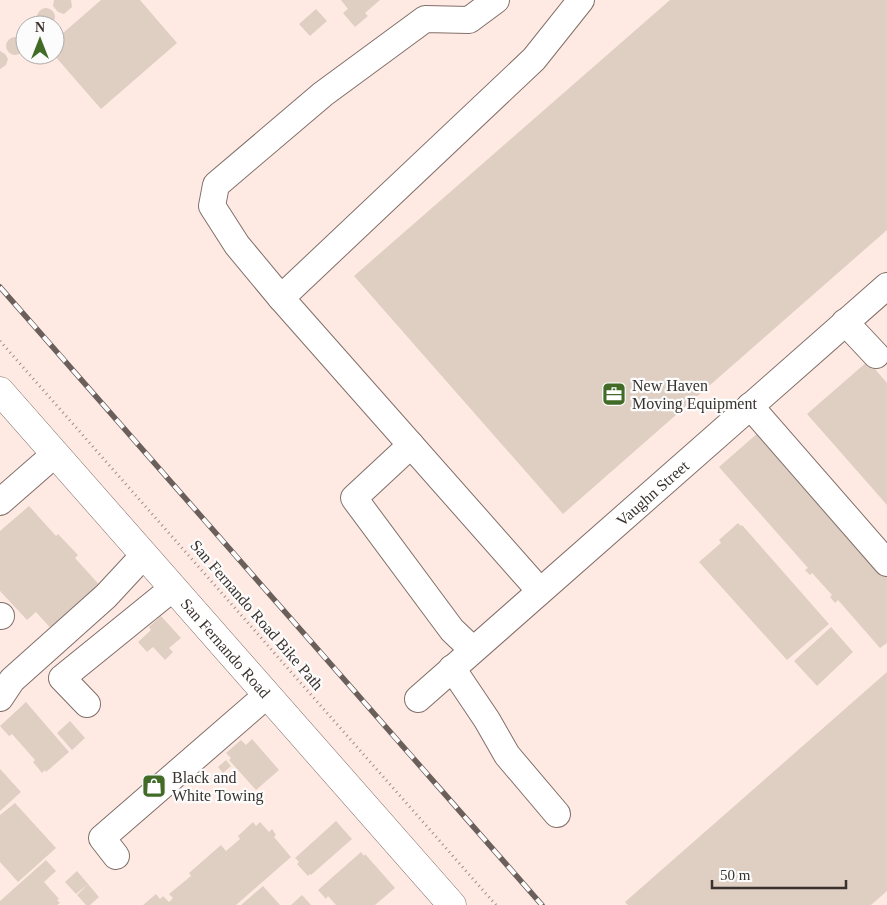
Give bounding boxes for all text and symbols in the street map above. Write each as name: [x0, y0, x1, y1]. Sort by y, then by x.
north arrow: [15, 15, 65, 65]
text: N: [35, 20, 45, 35]
place label: New Haven Moving Equipment: [632, 377, 757, 413]
office icon: New Haven Moving Equipment: [601, 381, 627, 407]
street label: Vaughn Street: [613, 456, 692, 529]
street label: San Fernando Road Bike Path: [186, 536, 328, 694]
street label: San Fernando Road: [177, 594, 275, 702]
place label: Black and White Towing: [172, 769, 263, 805]
shop icon: Black and White Towing: [141, 773, 167, 799]
scale bar: [712, 858, 846, 890]
text: 50 m: [720, 867, 751, 883]

